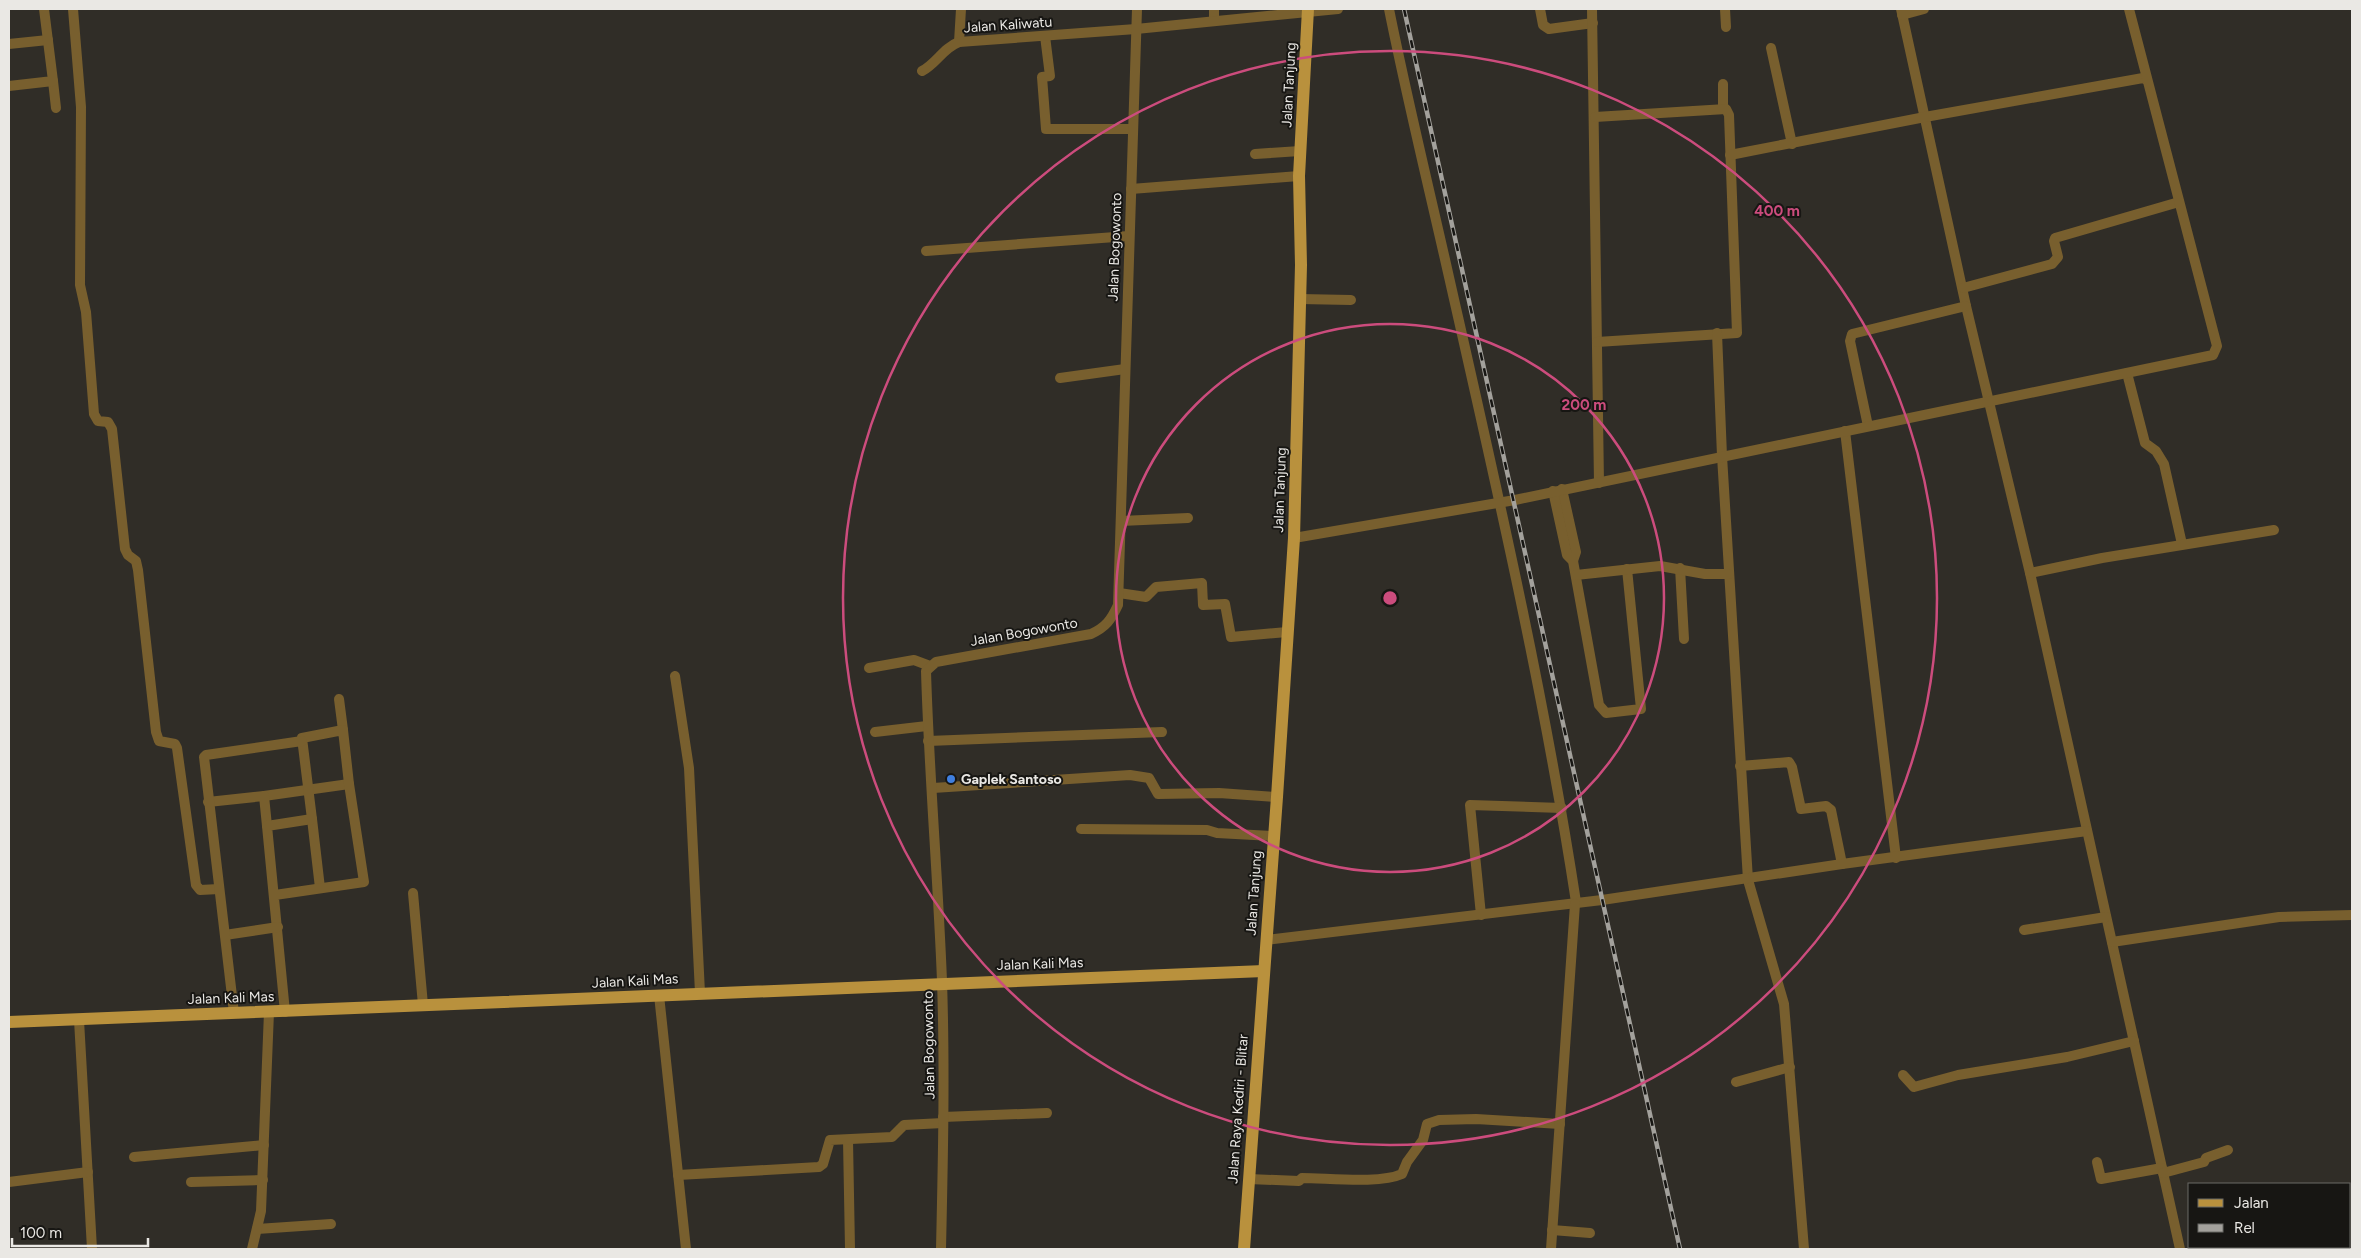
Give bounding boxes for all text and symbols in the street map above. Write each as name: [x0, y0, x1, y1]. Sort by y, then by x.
street label: Jalan Kaliwatu: [963, 13, 1053, 37]
street label: Jalan Tanjung: [1278, 42, 1300, 128]
street label: Jalan Bogowonto: [1105, 192, 1125, 302]
text: 400 m: [1754, 202, 1800, 220]
text: 200 m: [1562, 396, 1606, 414]
street label: Jalan Tanjung: [1270, 447, 1290, 533]
centre of rings: [1381, 589, 1399, 607]
street label: Jalan Bogowonto: [969, 614, 1079, 650]
place label: Gaplek Santoso: [961, 771, 1062, 788]
marker: Gaplek Santoso: [945, 773, 957, 785]
street label: Jalan Tanjung: [1243, 850, 1265, 936]
street label: Jalan Kali Mas: [996, 954, 1084, 974]
street label: Jalan Kali Mas: [591, 970, 679, 992]
street label: Jalan Kali Mas: [187, 988, 275, 1008]
street label: Jalan Bogowonto: [920, 990, 938, 1100]
street label: Jalan Raya Kediri - Blitar: [1224, 1033, 1252, 1184]
legend: [2188, 1183, 2351, 1248]
text: Jalan: [2234, 1194, 2269, 1212]
scale bar: [12, 1216, 149, 1248]
text: Rel: [2234, 1219, 2255, 1237]
text: 100 m: [20, 1224, 62, 1242]

